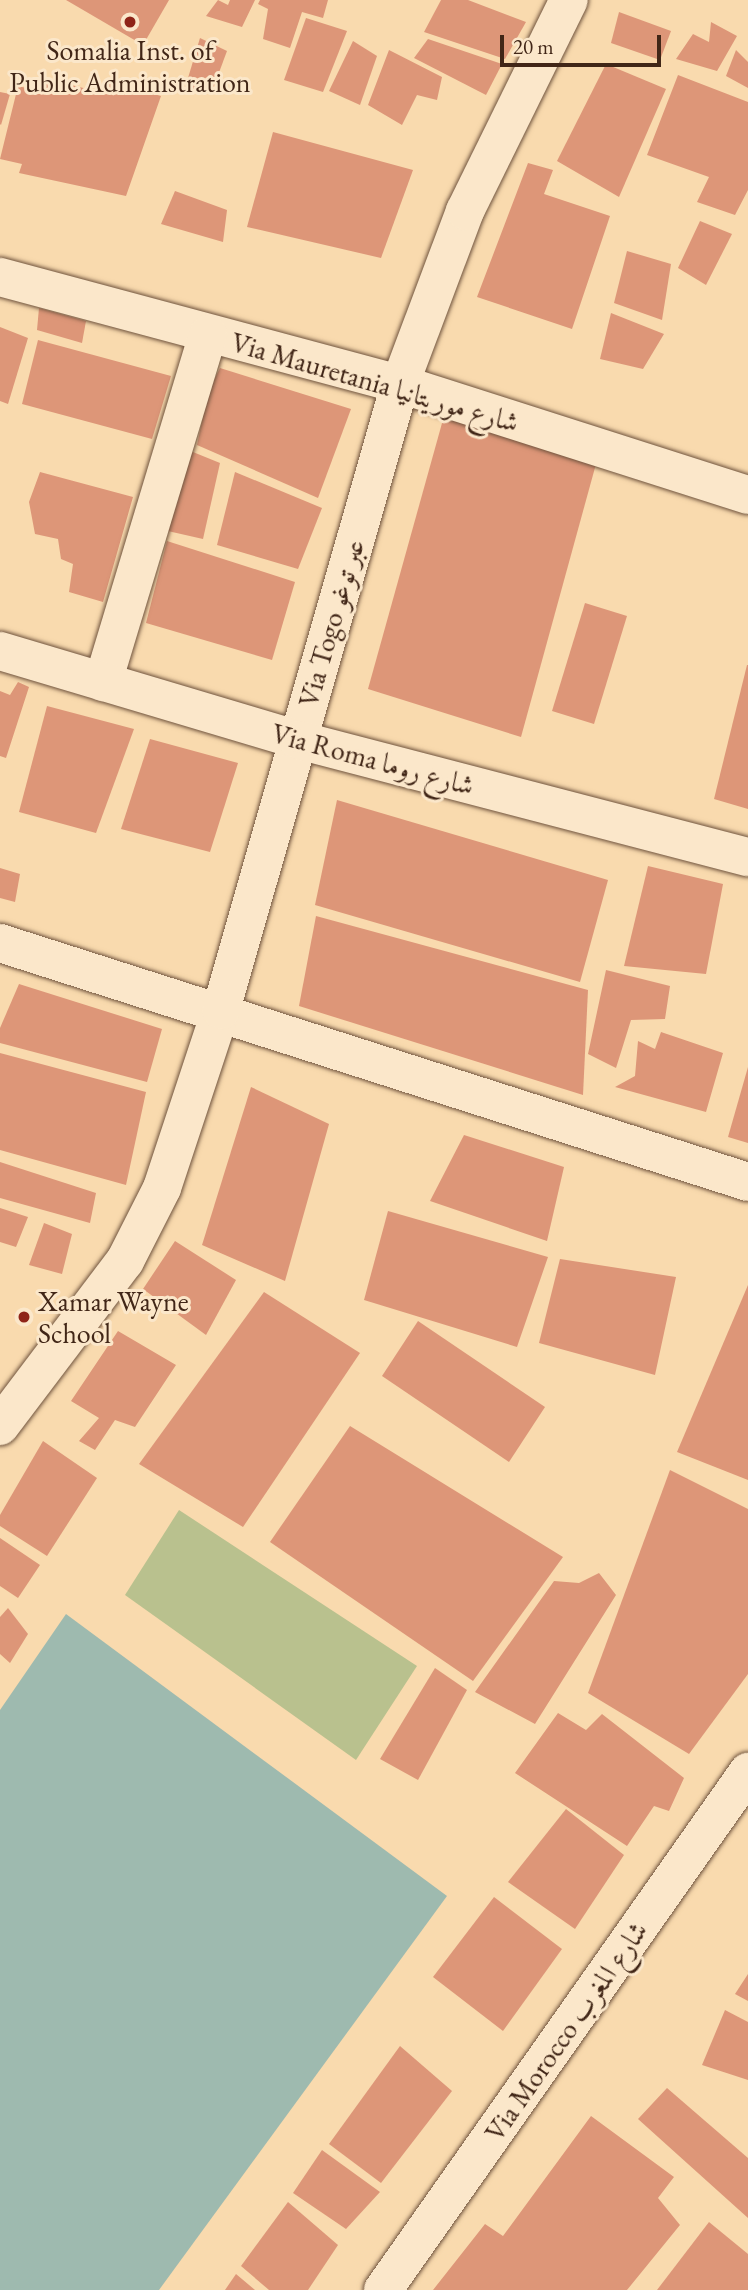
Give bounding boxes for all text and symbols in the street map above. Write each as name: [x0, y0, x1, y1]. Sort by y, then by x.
marker: Somalia Inst. of Public Administration: [122, 14, 138, 30]
scale bar: [503, 21, 664, 65]
place label: Somalia Inst. of Public Administration: [9, 33, 251, 99]
text: 20 m: [513, 33, 554, 60]
street label: Via Mauretania شارع موريتانيا: [227, 325, 523, 439]
street label: Via Togo عبر توغو: [291, 535, 371, 711]
street label: Via Roma شارع روما: [268, 716, 478, 802]
place label: Xamar Wayne School: [38, 1284, 189, 1350]
marker: Xamar Wayne School: [16, 1309, 32, 1325]
street label: Via Morocco شارع المغرب: [477, 1915, 655, 2147]

